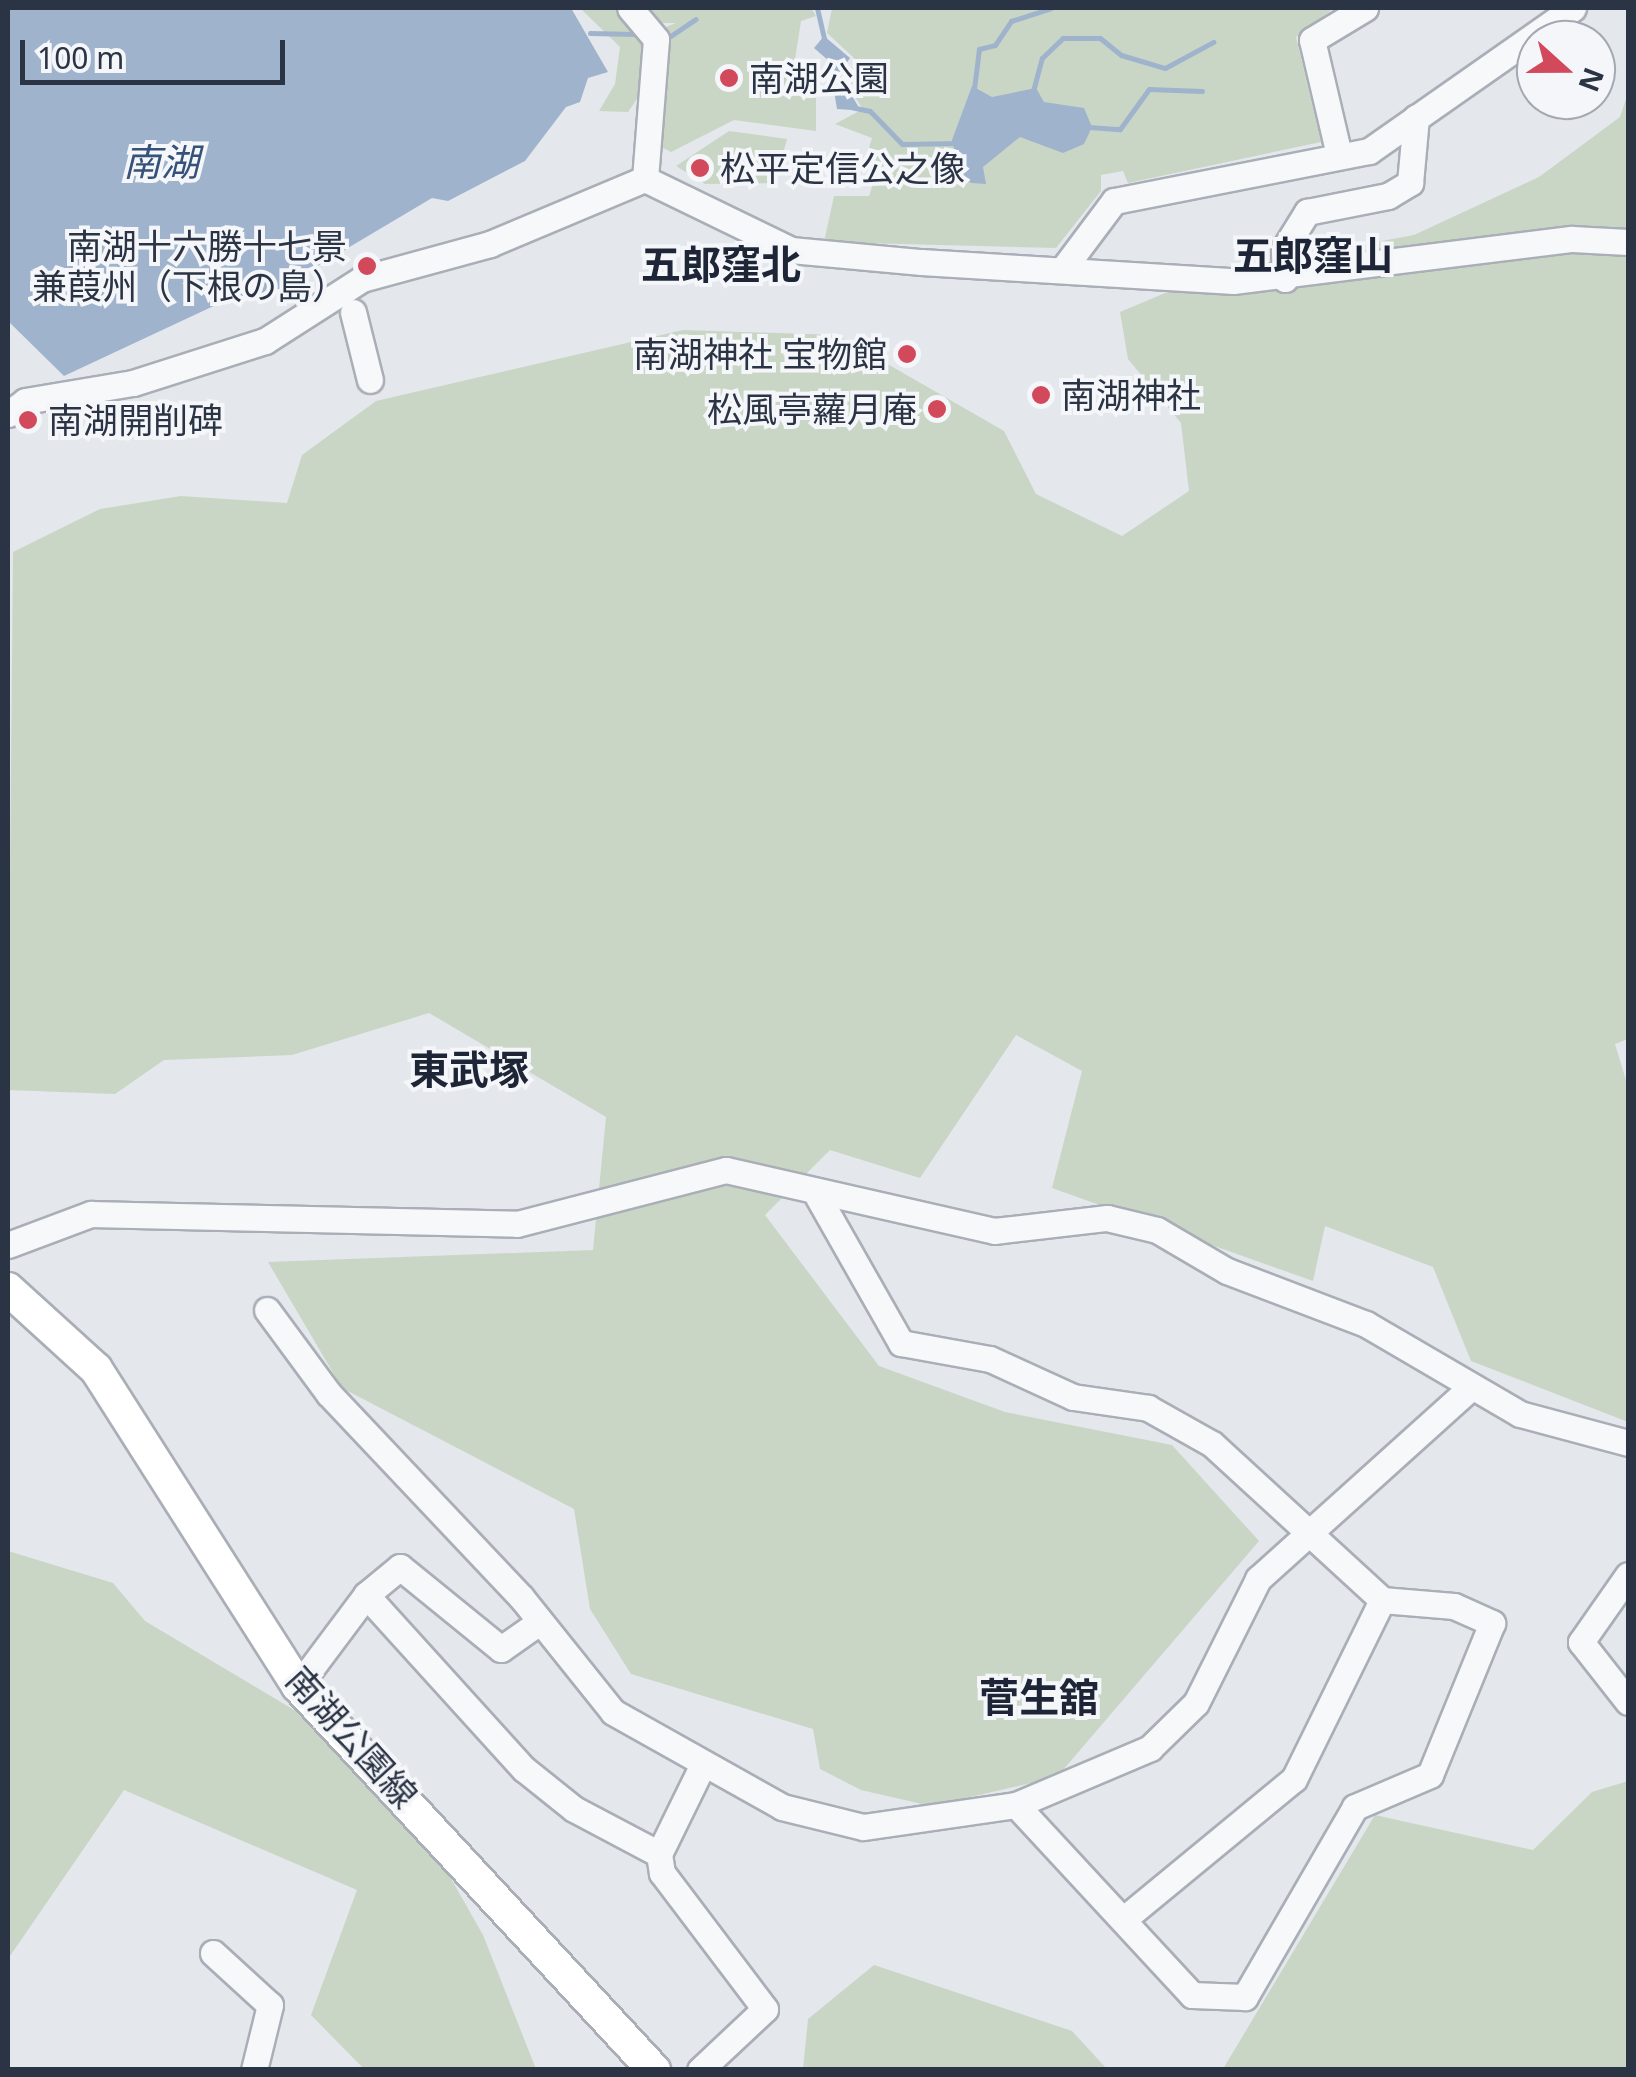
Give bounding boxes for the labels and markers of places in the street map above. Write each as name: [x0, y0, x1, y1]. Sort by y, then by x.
place label: 南湖公園: [749, 57, 889, 99]
marker: 南湖公園: [718, 67, 740, 89]
place label: 松平定信公之像: [720, 147, 965, 189]
marker: 松平定信公之像: [689, 157, 711, 179]
place label: 南湖十六勝十七景 兼葭州（下根の島）: [32, 225, 347, 307]
marker: 南湖十六勝十七景 兼葭州（下根の島）: [356, 255, 378, 277]
place label: 南湖神社 宝物館: [633, 333, 887, 375]
marker: 南湖神社 宝物館: [896, 343, 918, 365]
place label: 南湖神社: [1061, 374, 1201, 416]
marker: 南湖神社: [1030, 384, 1052, 406]
place label: 松風亭蘿月庵: [707, 388, 917, 430]
marker: 松風亭蘿月庵: [926, 398, 948, 420]
place label: 南湖開削碑: [48, 399, 223, 441]
marker: 南湖開削碑: [17, 409, 39, 431]

